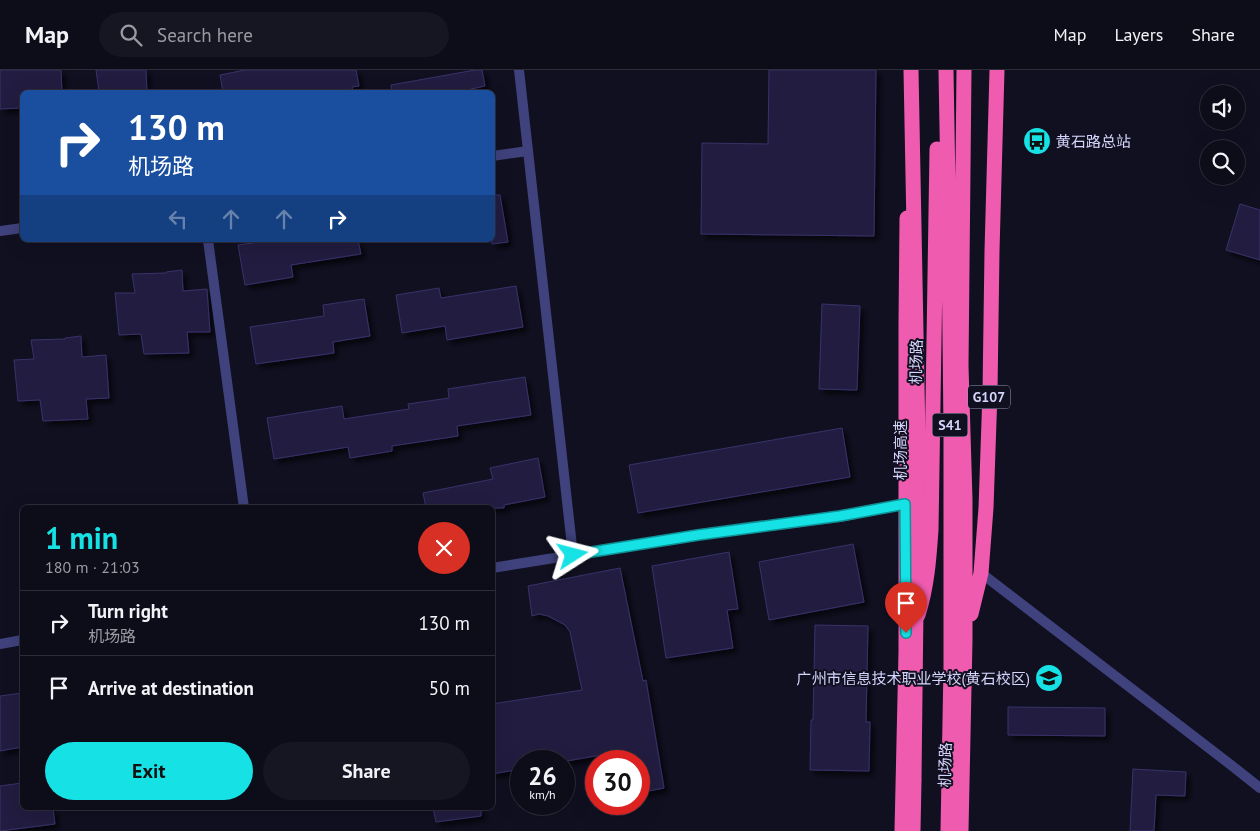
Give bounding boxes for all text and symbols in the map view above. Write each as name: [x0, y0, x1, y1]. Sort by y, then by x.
search box: [99, 12, 449, 57]
text: Map: [25, 19, 69, 50]
icon: search: [117, 21, 145, 49]
text: Search here: [157, 23, 253, 47]
text: Map: [1054, 23, 1086, 46]
text: Layers: [1114, 23, 1163, 46]
text: Share: [1191, 23, 1235, 46]
map controls: [1200, 85, 1245, 185]
button: sound: [1200, 85, 1245, 130]
text: 130 m: [128, 104, 225, 150]
icon: right: [45, 110, 110, 175]
bus stop icon: 黄石路总站: [1022, 126, 1052, 156]
place label: 黄石路总站: [1056, 132, 1131, 151]
button: search: [1200, 140, 1245, 185]
text: 机场路: [128, 152, 194, 180]
icon: left: [164, 205, 192, 233]
icon: ahead: [217, 205, 245, 233]
icon: ahead: [270, 205, 298, 233]
icon: right: [323, 205, 351, 233]
street label: 机场路: [906, 339, 926, 385]
road number: G107: [968, 386, 1010, 408]
road number: S41: [932, 414, 968, 436]
street label: 机场高速: [891, 420, 910, 480]
text: 1 min: [45, 518, 118, 557]
button: close: [418, 522, 470, 574]
position arrow: [546, 528, 598, 580]
text: 180 m · 21:03: [45, 557, 140, 577]
pin: [885, 582, 927, 633]
icon: arrive: [892, 589, 920, 617]
text: Turn right: [88, 599, 168, 623]
icon: right: [45, 609, 73, 637]
text: 130 m: [418, 611, 470, 635]
text: 机场路: [88, 626, 136, 646]
school or university icon: 广州市信息技术职业学校(黄石校区): [1034, 663, 1064, 693]
place label: 广州市信息技术职业学校(黄石校区): [797, 669, 1030, 688]
icon: arrive: [45, 674, 73, 702]
text: Arrive at destination: [88, 676, 254, 700]
text: 50 m: [429, 676, 470, 700]
button: Exit: [45, 742, 253, 800]
button: Share: [263, 742, 470, 800]
street label: 机场路: [935, 742, 955, 788]
speed limit sign: 30: [585, 750, 650, 815]
text: 26: [528, 760, 557, 792]
text: km/h: [529, 787, 556, 802]

